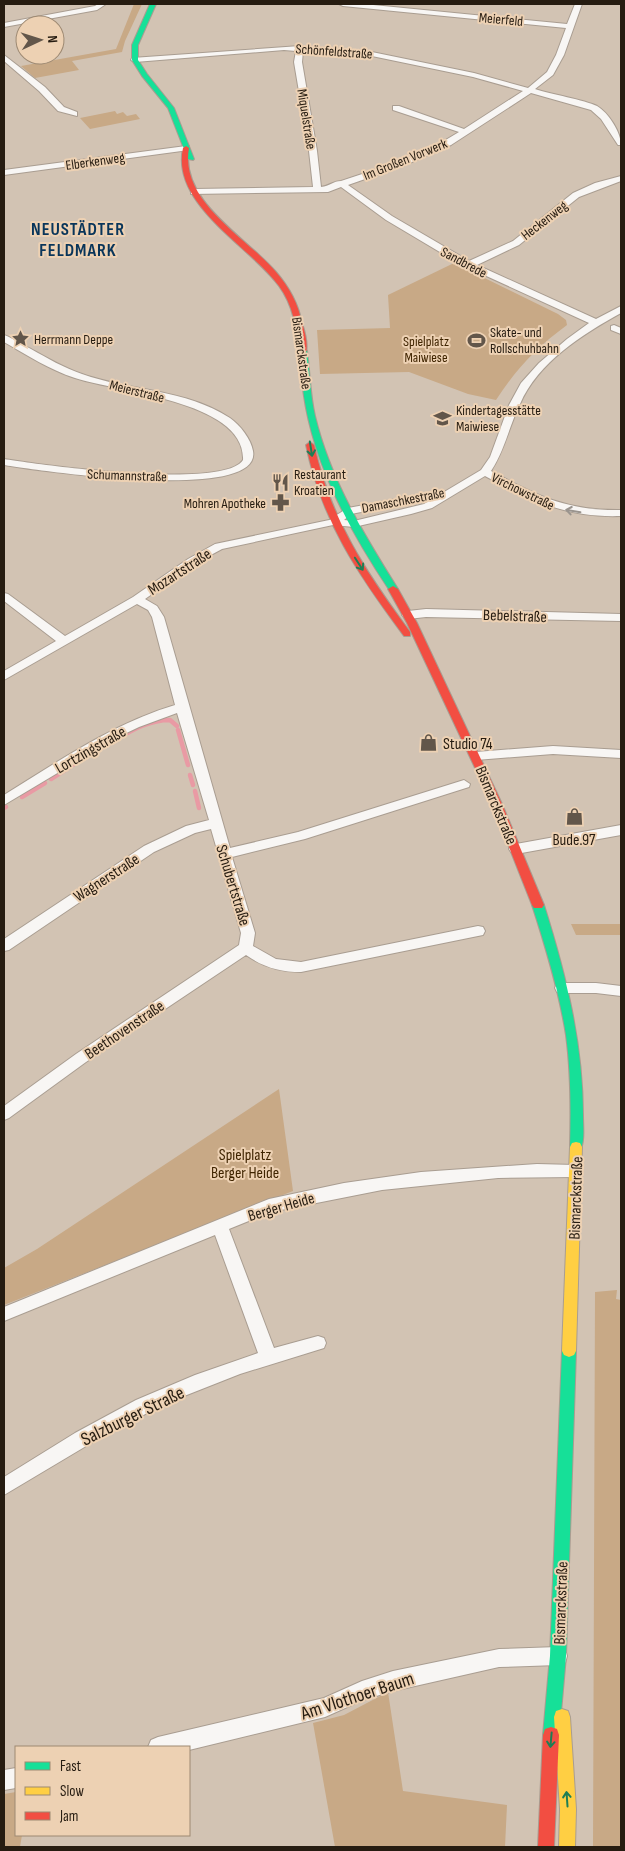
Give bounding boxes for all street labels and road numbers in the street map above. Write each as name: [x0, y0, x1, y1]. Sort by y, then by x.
street label: Meierfeld: [478, 9, 524, 30]
street label: Schönfeldstraße: [295, 40, 373, 63]
street label: Miquelstraße: [293, 88, 320, 150]
street label: Im Großen Vorwerk: [361, 135, 450, 184]
street label: Elberkenweg: [64, 149, 126, 174]
street label: Heckenweg: [518, 197, 571, 244]
street label: Sandbrede: [438, 243, 490, 282]
street label: Bismarckstraße: [288, 316, 315, 390]
street label: Meierstraße: [108, 376, 166, 407]
street label: Schumannstraße: [87, 466, 167, 485]
street label: Virchowstraße: [489, 469, 557, 514]
street label: Damaschkestraße: [360, 484, 446, 517]
street label: Mozartstraße: [145, 545, 215, 600]
street label: Bebelstraße: [483, 606, 547, 627]
street label: Lortzingstraße: [52, 722, 129, 778]
street label: Bismarckstraße: [471, 764, 521, 848]
street label: Schubertstraße: [211, 843, 254, 928]
street label: Wagnerstraße: [70, 850, 143, 906]
street label: Beethovenstraße: [81, 997, 168, 1064]
street label: Bismarckstraße: [566, 1156, 587, 1240]
street label: Berger Heide: [246, 1189, 317, 1226]
street label: Salzburger Straße: [77, 1381, 188, 1451]
street label: Bismarckstraße: [551, 1561, 572, 1645]
street label: Am Vlothoer Baum: [297, 1667, 417, 1726]

